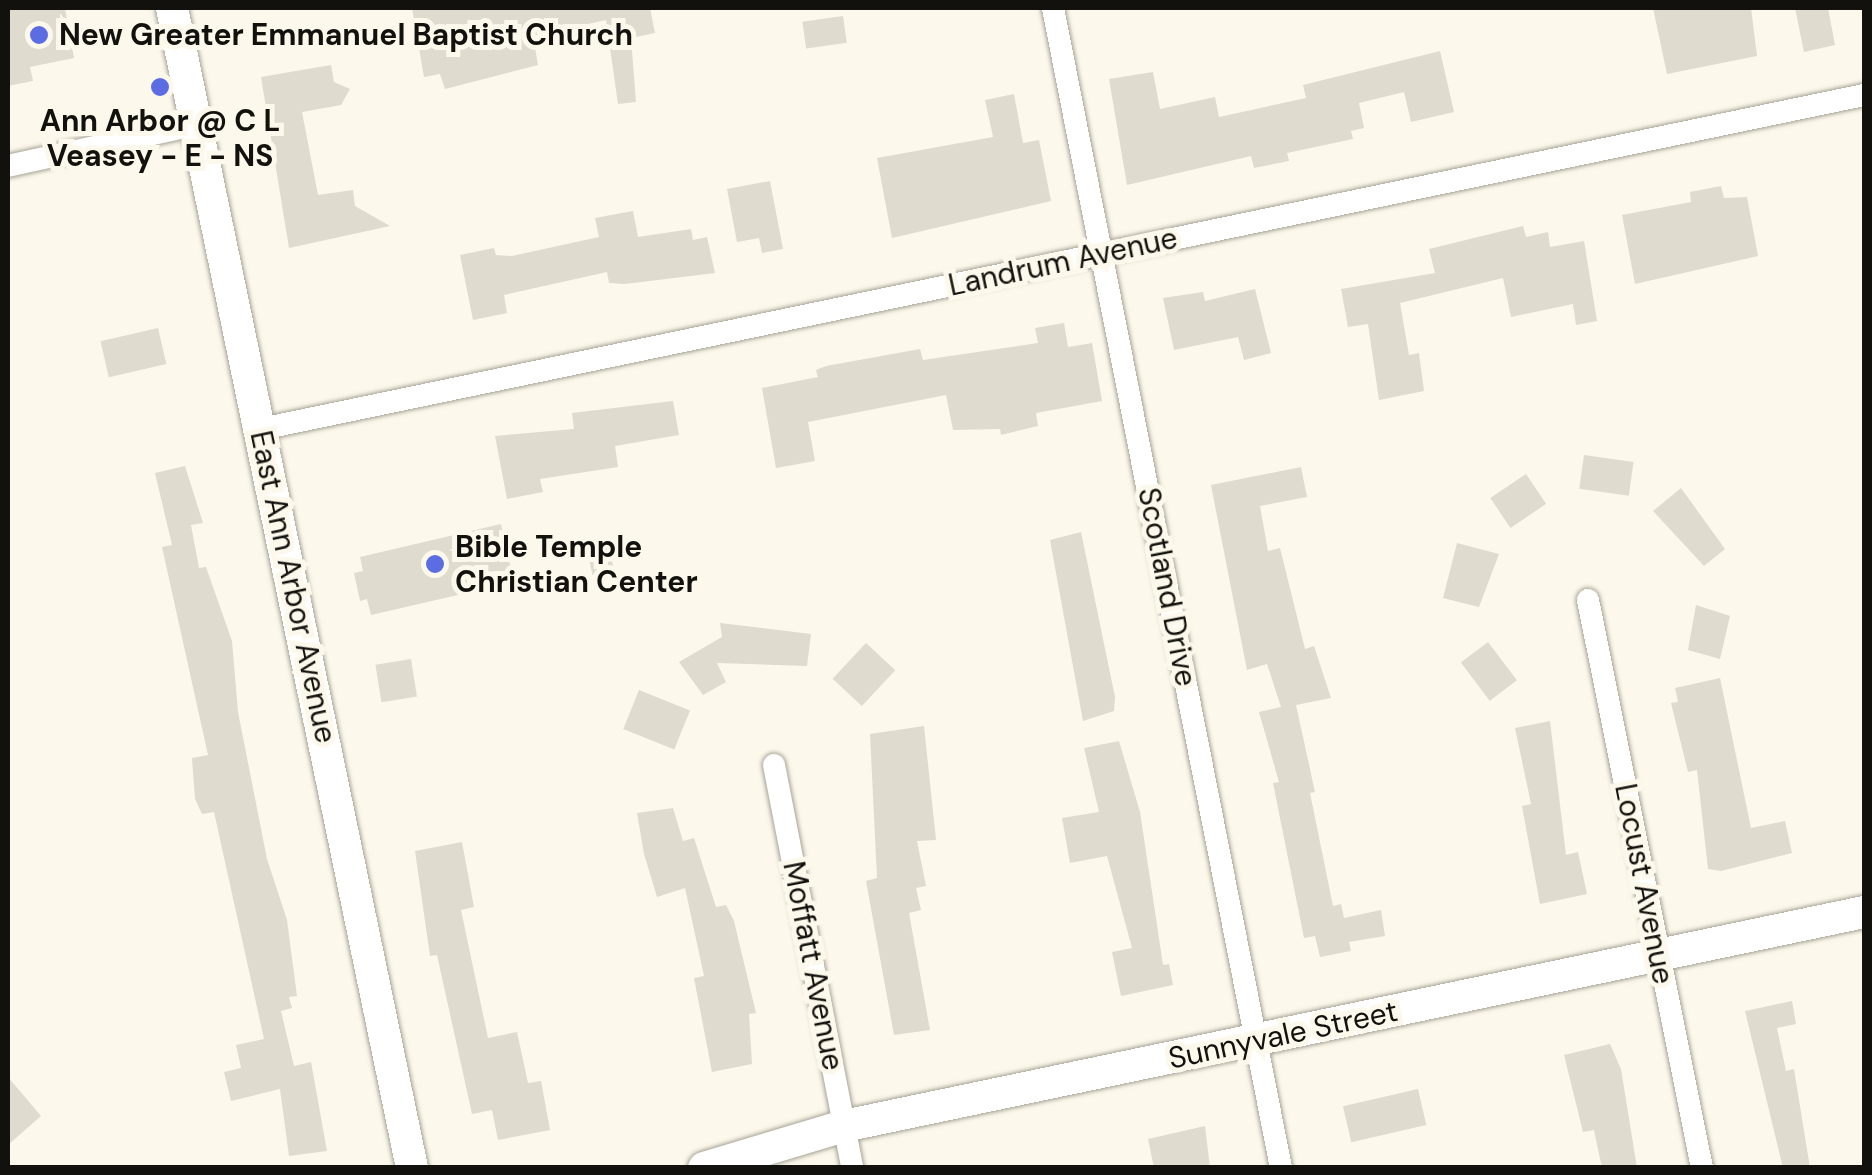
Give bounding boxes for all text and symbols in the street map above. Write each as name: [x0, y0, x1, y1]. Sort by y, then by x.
place label: New Greater Emmanuel Baptist Church: [59, 17, 633, 53]
marker: New Greater Emmanuel Baptist Church: [28, 24, 50, 46]
marker: Ann Arbor @ C L Veasey - E - NS: [149, 76, 171, 98]
place label: Ann Arbor @ C L Veasey - E - NS: [40, 103, 280, 174]
street label: Landrum Avenue: [945, 220, 1181, 304]
street label: East Ann Arbor Avenue: [242, 428, 344, 746]
street label: Scotland Drive: [1130, 485, 1204, 689]
place label: Bible Temple Christian Center: [455, 529, 698, 600]
marker: Bible Temple Christian Center: [424, 553, 446, 575]
street label: Locust Avenue: [1607, 781, 1681, 987]
street label: Moffatt Avenue: [775, 858, 851, 1074]
street label: Sunnyvale Street: [1165, 993, 1401, 1077]

